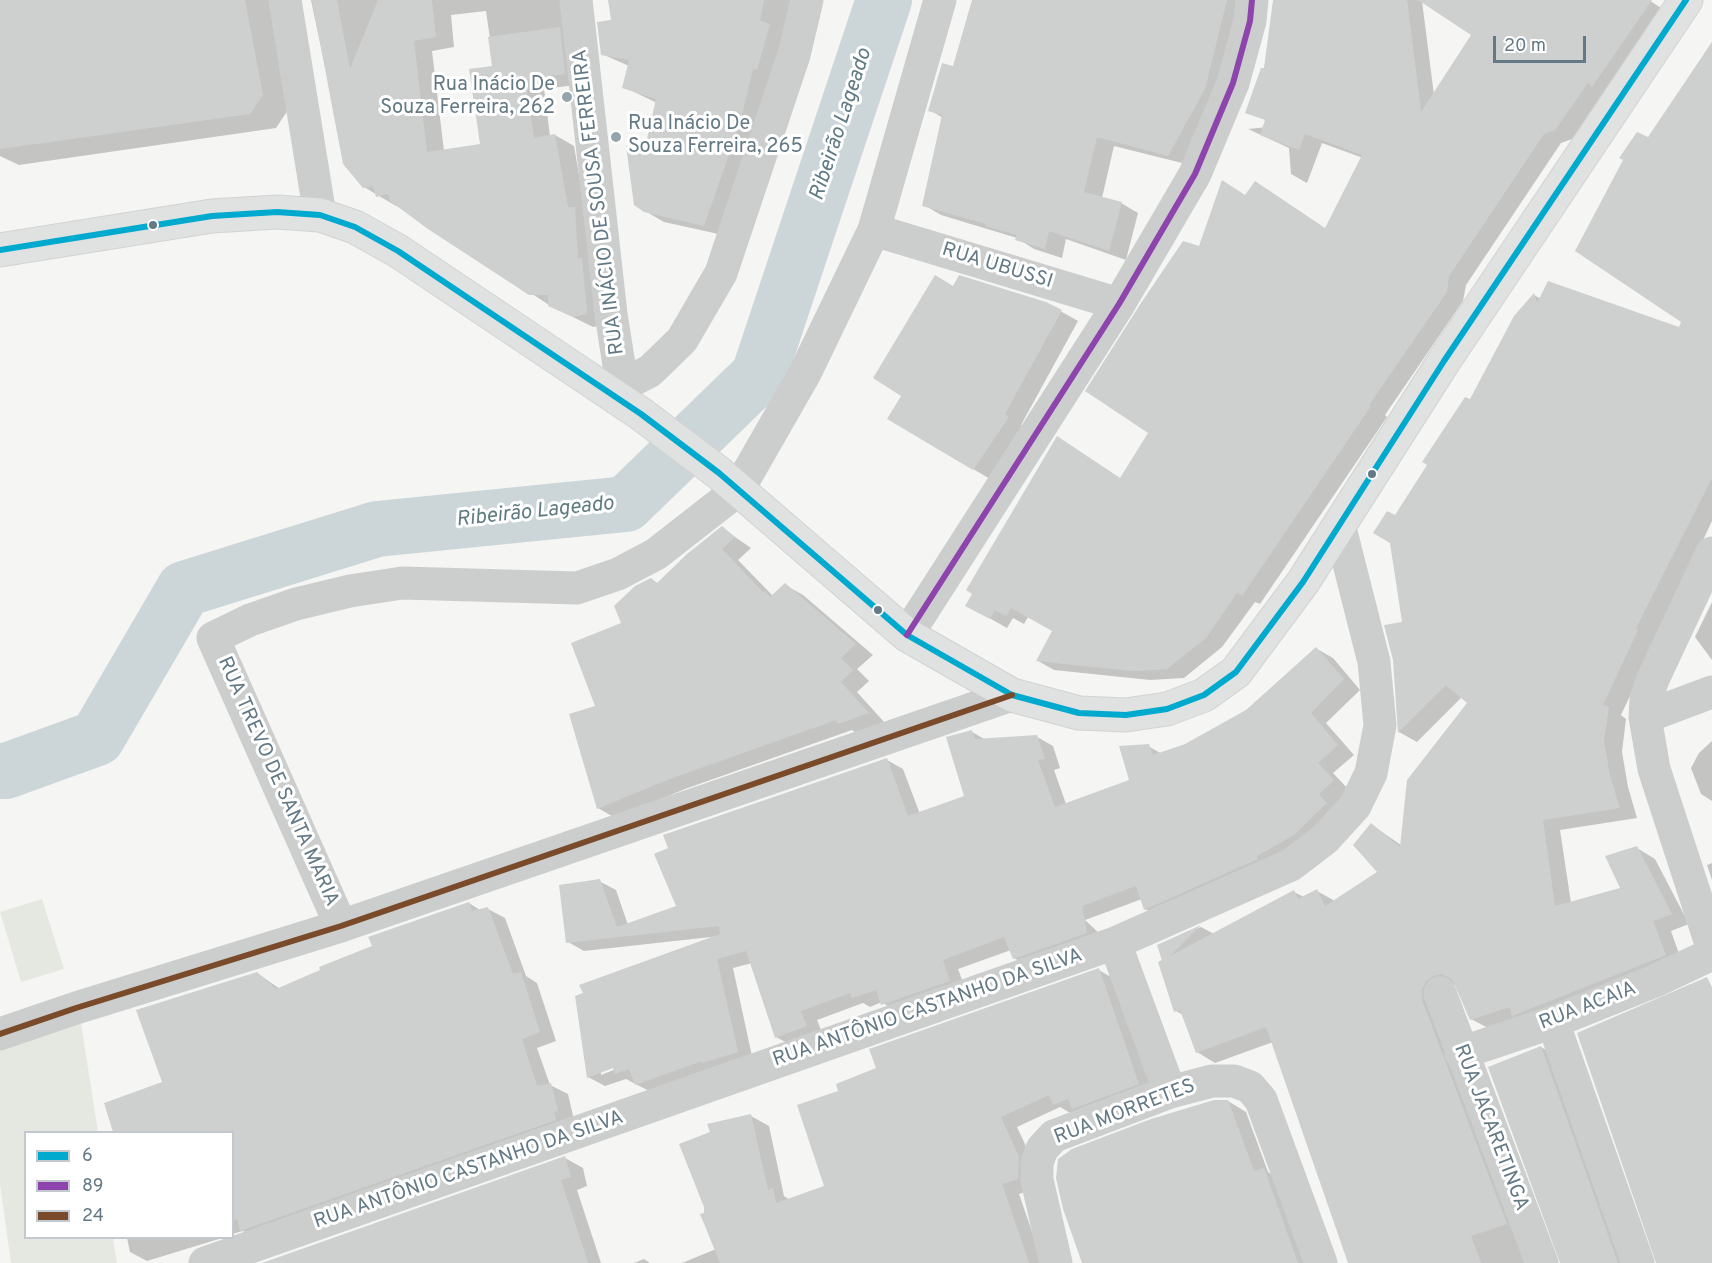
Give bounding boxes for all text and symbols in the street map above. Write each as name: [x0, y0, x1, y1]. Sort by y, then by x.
scale bar: [1496, 24, 1589, 62]
text: 20 m: [1504, 35, 1546, 58]
water label: Ribeirão Lageado: [806, 46, 878, 204]
street label: RUA INÁCIO DE SOUSA FERREIRA: [569, 48, 631, 356]
place label: Rua Inácio De Souza Ferreira, 262: [380, 74, 555, 121]
marker: Rua Inácio De Souza Ferreira, 262: [560, 90, 574, 104]
place label: Rua Inácio De Souza Ferreira, 265: [628, 113, 803, 160]
marker: Rua Inácio De Souza Ferreira, 265: [609, 130, 623, 144]
unlabelled marker: [147, 219, 159, 231]
street label: RUA UBUSSI: [939, 239, 1055, 295]
unlabelled marker: [1366, 468, 1378, 480]
water label: Ribeirão Lageado: [455, 492, 615, 534]
unlabelled marker: [872, 604, 884, 616]
street label: RUA TREVO DE SANTA MARIA: [211, 654, 343, 910]
street label: RUA ANTÔNIO CASTANHO DA SILVA: [770, 945, 1086, 1073]
street label: RUA ACAIA: [1536, 978, 1640, 1036]
street label: RUA JACARETINGA: [1447, 1041, 1533, 1215]
street label: RUA MORRETES: [1051, 1075, 1199, 1151]
street label: RUA ANTÔNIO CASTANHO DA SILVA: [311, 1107, 627, 1235]
legend: [24, 1131, 234, 1239]
text: 6: [82, 1145, 93, 1168]
text: 89: [82, 1175, 103, 1198]
text: 24: [82, 1205, 104, 1228]

